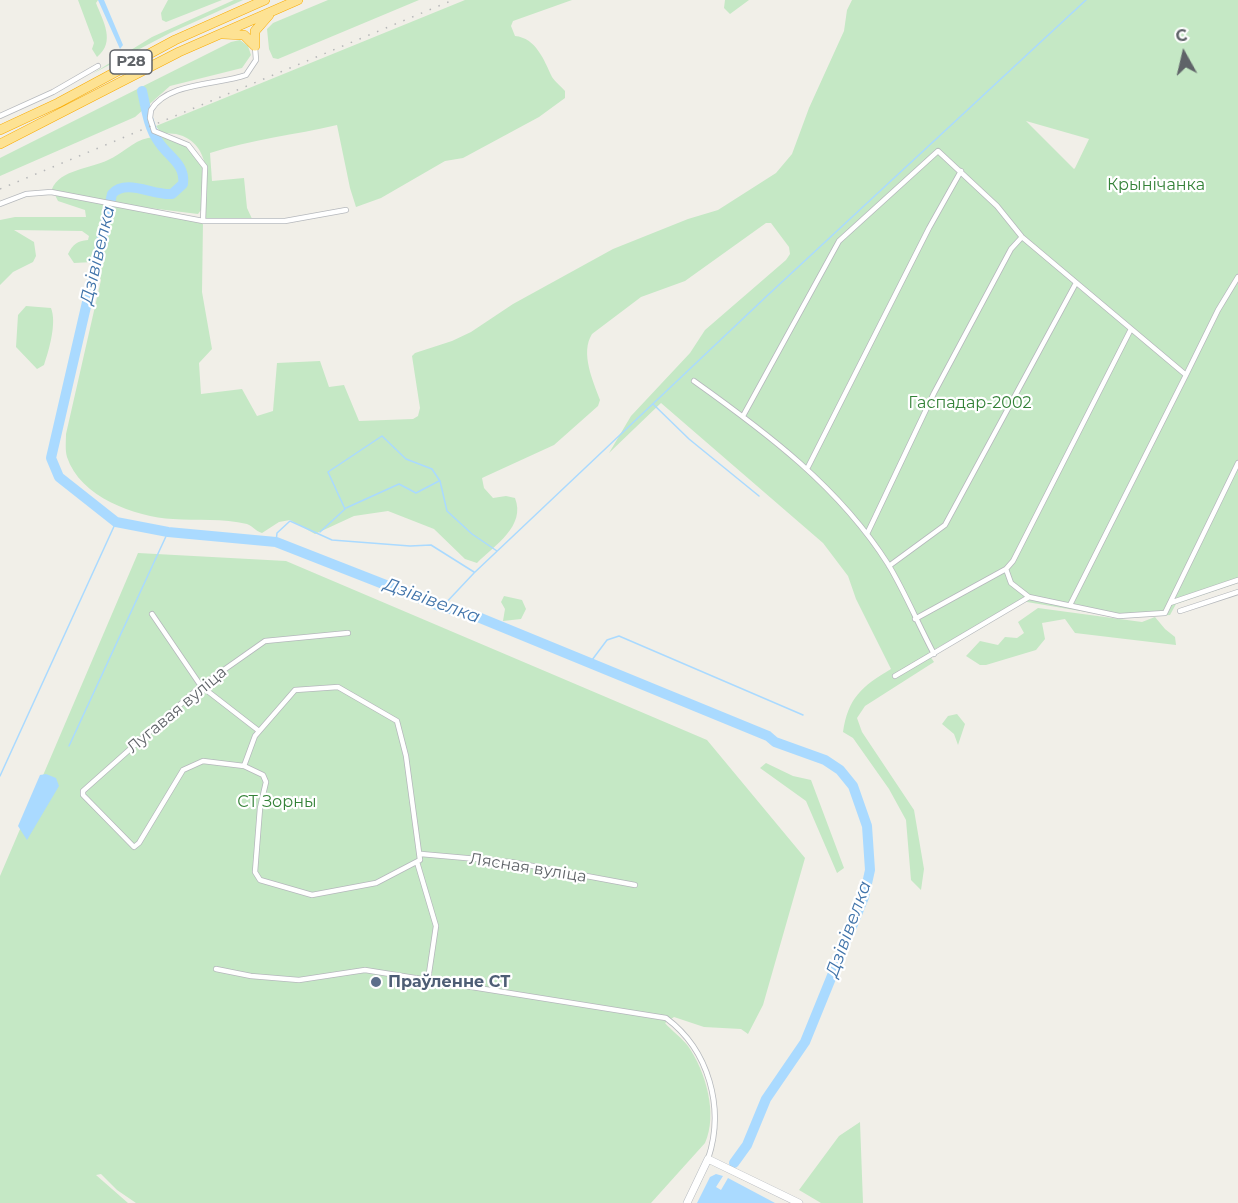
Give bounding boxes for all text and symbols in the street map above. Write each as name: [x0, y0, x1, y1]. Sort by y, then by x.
north arrow: [1154, 24, 1214, 84]
text: С: [1174, 25, 1189, 46]
road number: Р28: [110, 50, 152, 74]
park label: Крынічанка: [1107, 175, 1205, 195]
water label: Дзівівелка: [76, 204, 120, 306]
park label: Гаспадар-2002: [908, 393, 1032, 413]
water label: Дзівівелка: [381, 574, 483, 628]
street label: Лугавая вуліца: [123, 663, 231, 757]
park label: СТ Зорны: [237, 792, 317, 812]
street label: Лясная вуліца: [468, 849, 588, 887]
water label: Дзівівелка: [822, 878, 876, 980]
place label: Праўленне СТ: [388, 972, 510, 992]
marker: Праўленне СТ: [369, 975, 383, 989]

